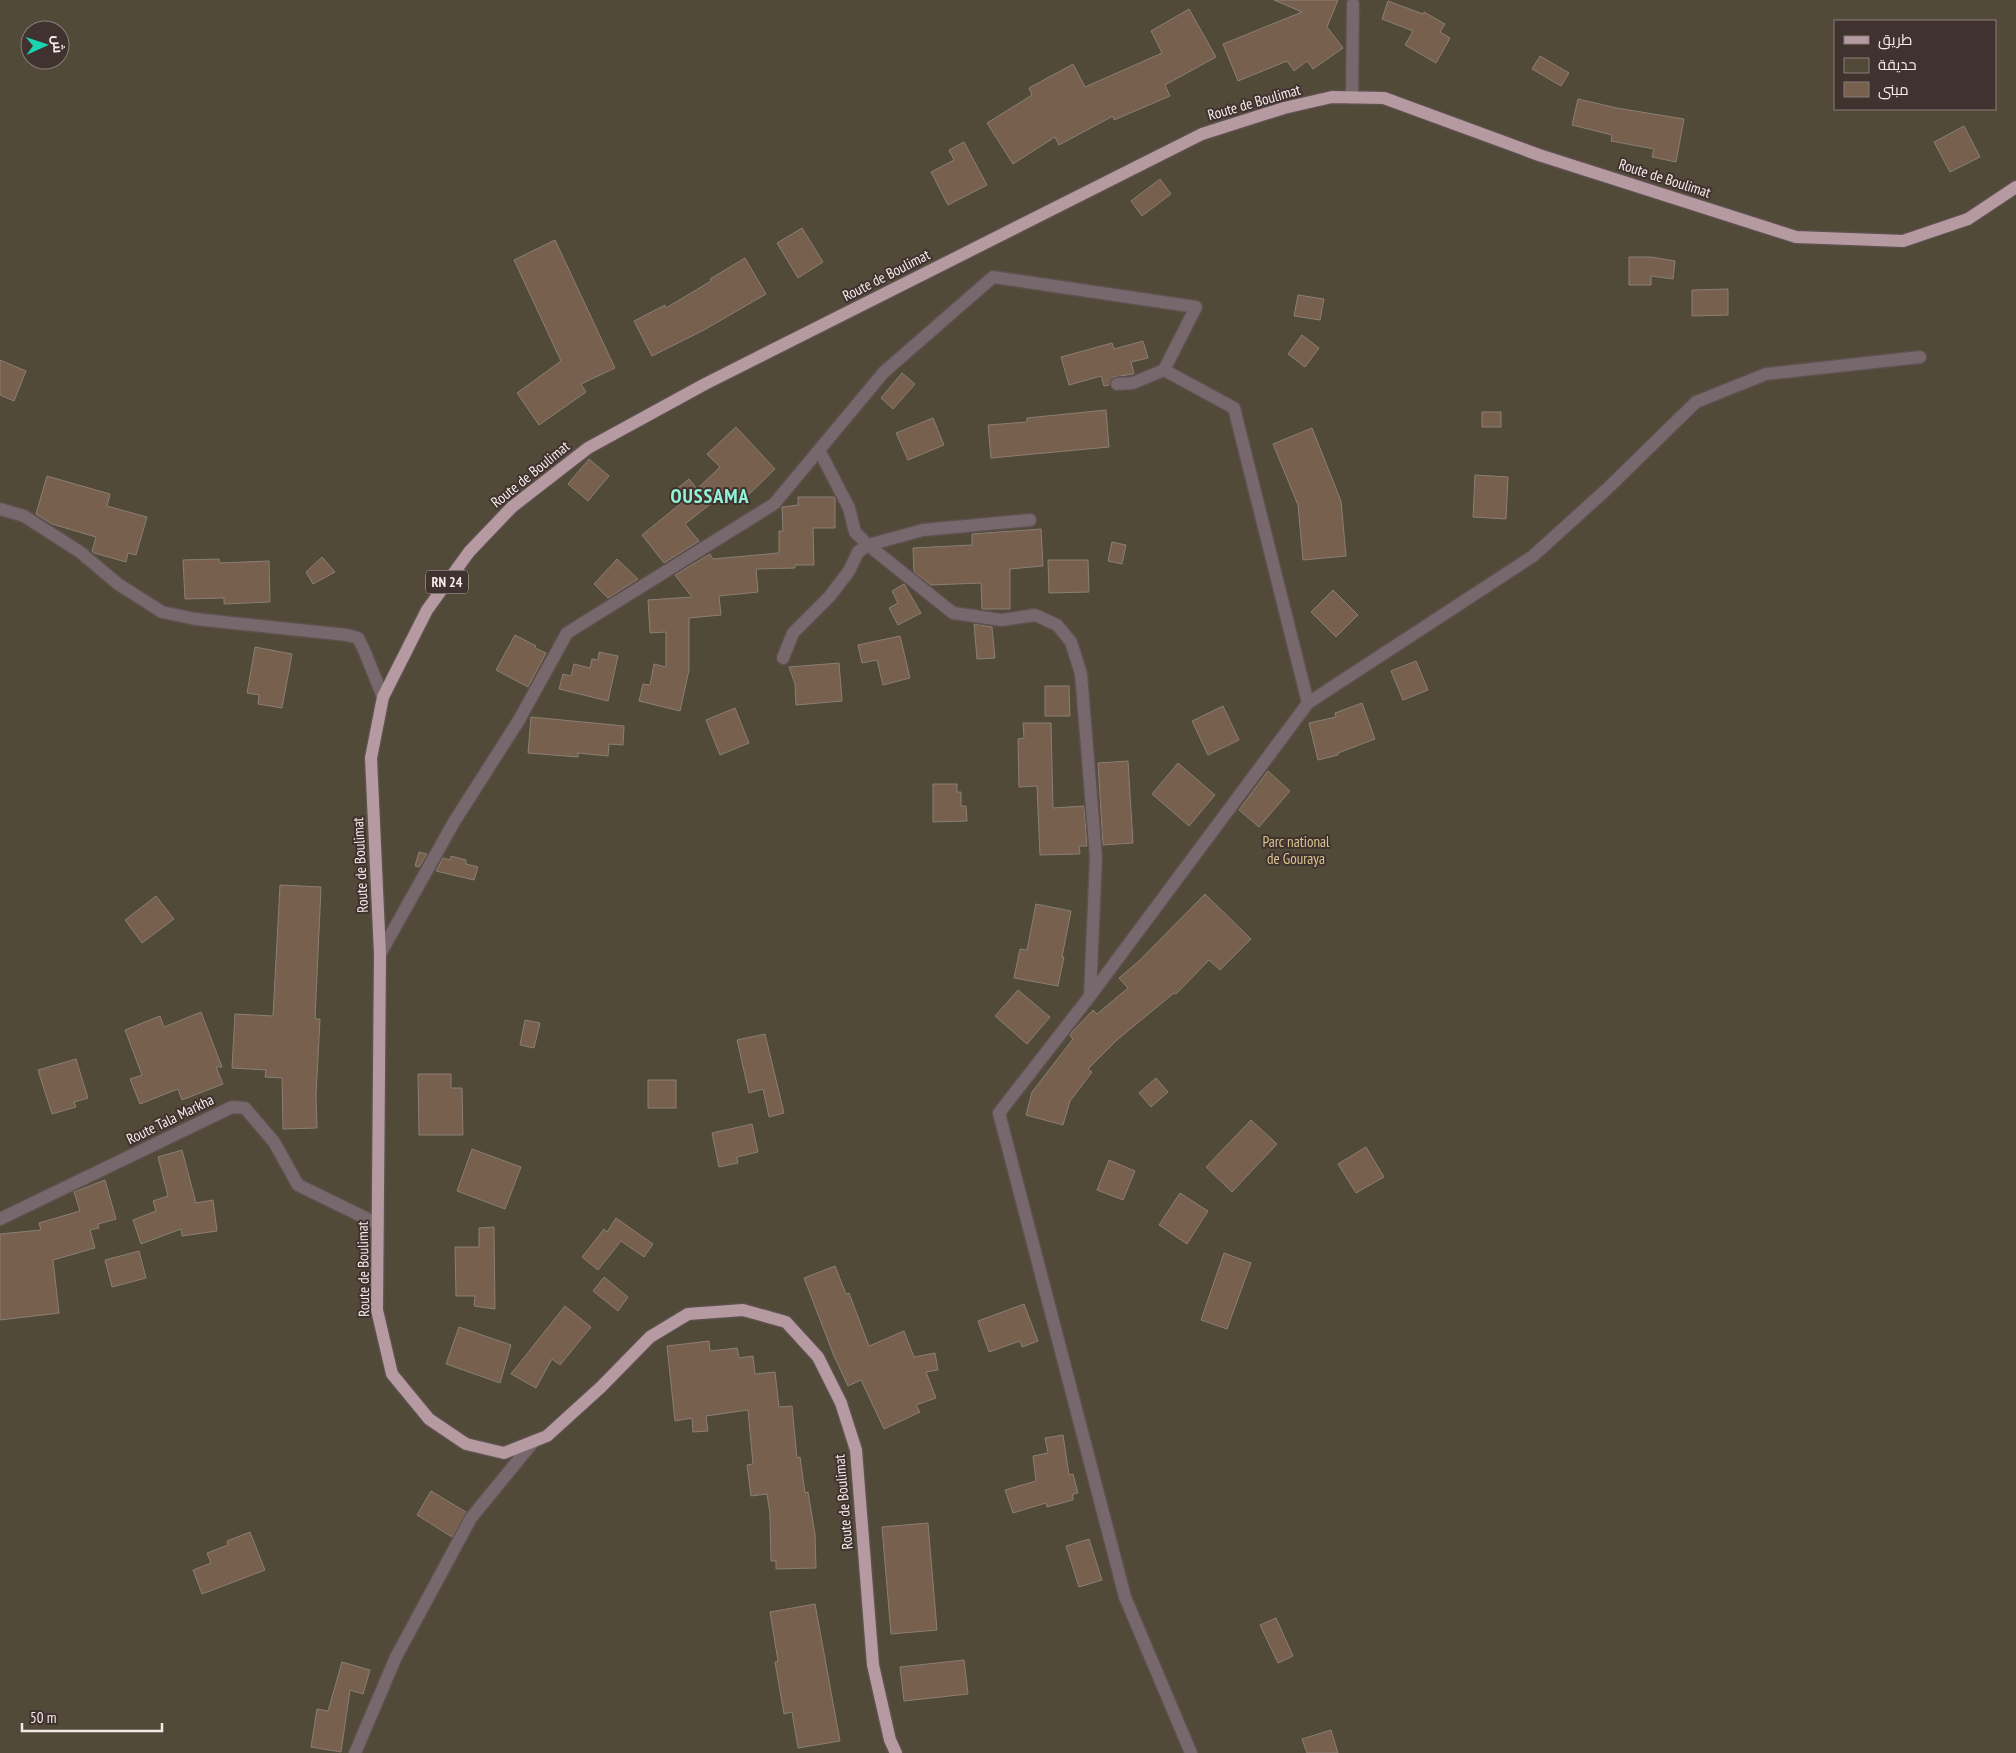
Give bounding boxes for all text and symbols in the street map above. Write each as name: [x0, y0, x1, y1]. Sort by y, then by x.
north arrow: [20, 20, 70, 70]
legend: [1834, 20, 1996, 110]
text: طريق: [1878, 30, 1912, 50]
text: ش: [49, 35, 67, 54]
text: حديقة: [1878, 55, 1917, 74]
street label: Route de Boulimat: [1205, 80, 1303, 124]
text: مبنى: [1878, 80, 1909, 100]
street label: Route de Boulimat: [1617, 154, 1713, 202]
street label: Route de Boulimat: [839, 245, 933, 305]
street label: Route de Boulimat: [487, 437, 573, 511]
district label: OUSSAMA: [670, 483, 750, 509]
road number: RN 24: [426, 570, 468, 594]
street label: Route de Boulimat: [348, 817, 372, 913]
park label: Parc national de Gouraya: [1262, 832, 1330, 868]
street label: Route Tala Markha: [123, 1090, 217, 1148]
street label: Route de Boulimat: [353, 1221, 373, 1317]
street label: Route de Boulimat: [829, 1454, 857, 1550]
scale bar: [22, 1700, 162, 1732]
text: 50 m: [30, 1708, 56, 1727]

